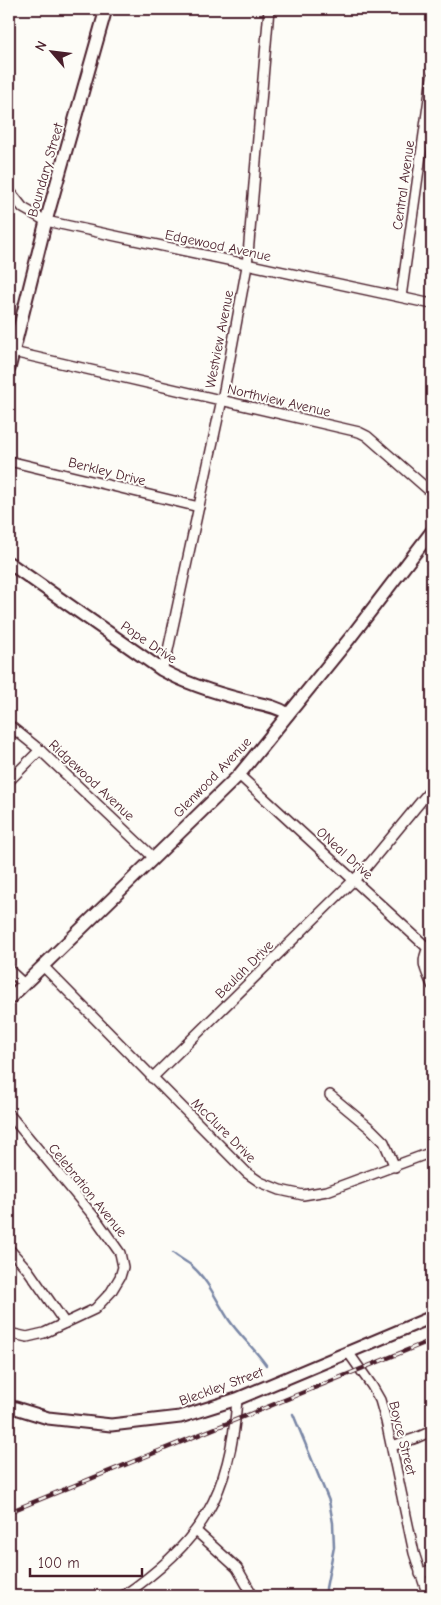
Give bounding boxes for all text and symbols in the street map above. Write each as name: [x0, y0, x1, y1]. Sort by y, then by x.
north arrow: [28, 28, 78, 78]
text: N: [31, 38, 51, 54]
street label: Boundary Street: [24, 120, 67, 219]
street label: Central Avenue: [389, 139, 418, 231]
street label: Edgewood Avenue: [163, 226, 272, 265]
street label: Westview Avenue: [202, 289, 237, 390]
street label: Northview Avenue: [226, 380, 332, 421]
street label: Berkley Drive: [66, 454, 147, 489]
street label: Pope Drive: [117, 617, 180, 667]
street label: Glenwood Avenue: [170, 733, 255, 821]
street label: Ridgewood Avenue: [45, 736, 138, 824]
street label: ONeal Drive: [313, 824, 376, 883]
street label: Beulah Drive: [212, 937, 277, 1002]
street label: McClure Drive: [188, 1095, 259, 1166]
street label: Celebration Avenue: [45, 1140, 131, 1240]
street label: Bleckley Street: [177, 1363, 267, 1410]
street label: Boyce Street: [385, 1399, 420, 1478]
scale bar: [30, 1545, 142, 1577]
text: 100 m: [38, 1554, 80, 1572]

